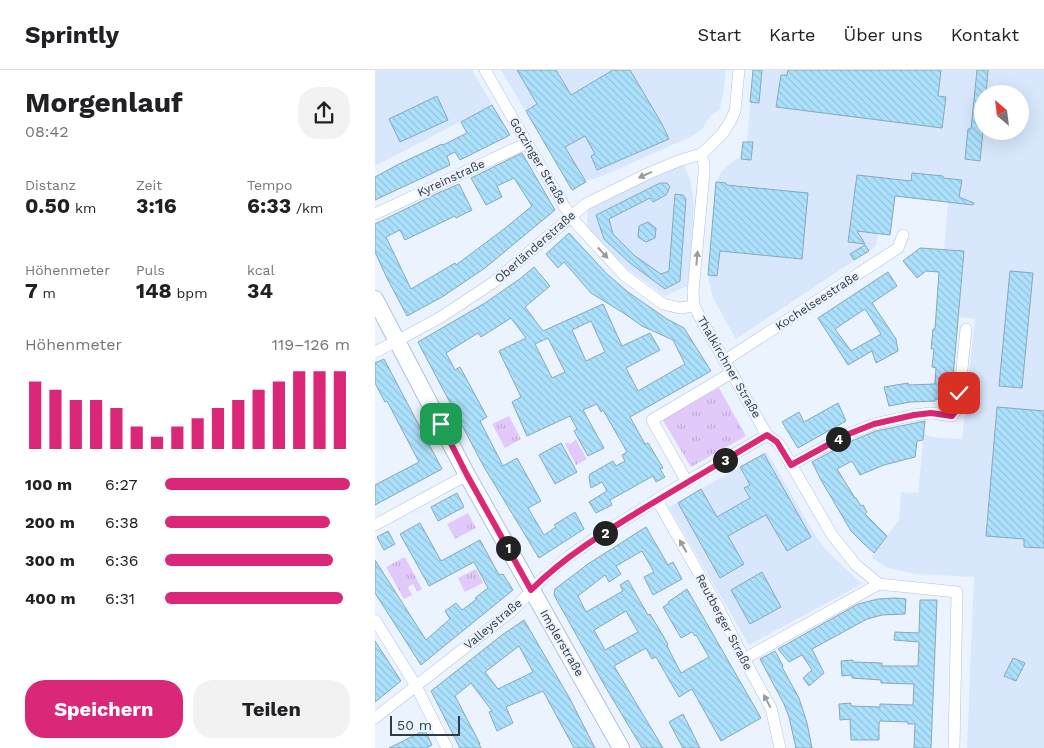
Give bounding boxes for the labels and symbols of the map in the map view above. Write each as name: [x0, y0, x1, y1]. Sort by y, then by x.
north arrow: [974, 85, 1029, 140]
street label: Gotzinger Straße: [507, 115, 569, 207]
street label: Kyreinstraße: [415, 156, 487, 200]
one-way arrow: [638, 171, 652, 179]
street label: Oberländerstraße: [492, 208, 578, 286]
one-way arrow: [598, 246, 609, 259]
one-way arrow: [693, 249, 701, 265]
street label: Kochelseestraße: [773, 269, 861, 333]
street label: Thalkirchner Straße: [694, 314, 764, 421]
pin: [938, 372, 980, 414]
pin: [420, 403, 462, 445]
pin: 4: [825, 426, 851, 452]
pin: 3: [713, 448, 737, 472]
pin: 2: [593, 520, 617, 546]
pin: 1: [495, 536, 521, 560]
one-way arrow: [679, 539, 687, 553]
street label: Reutberger Straße: [693, 572, 755, 672]
street label: Valleystraße: [461, 596, 525, 652]
street label: Implerstraße: [537, 607, 587, 679]
one-way arrow: [763, 694, 771, 709]
scale bar: [390, 713, 460, 736]

